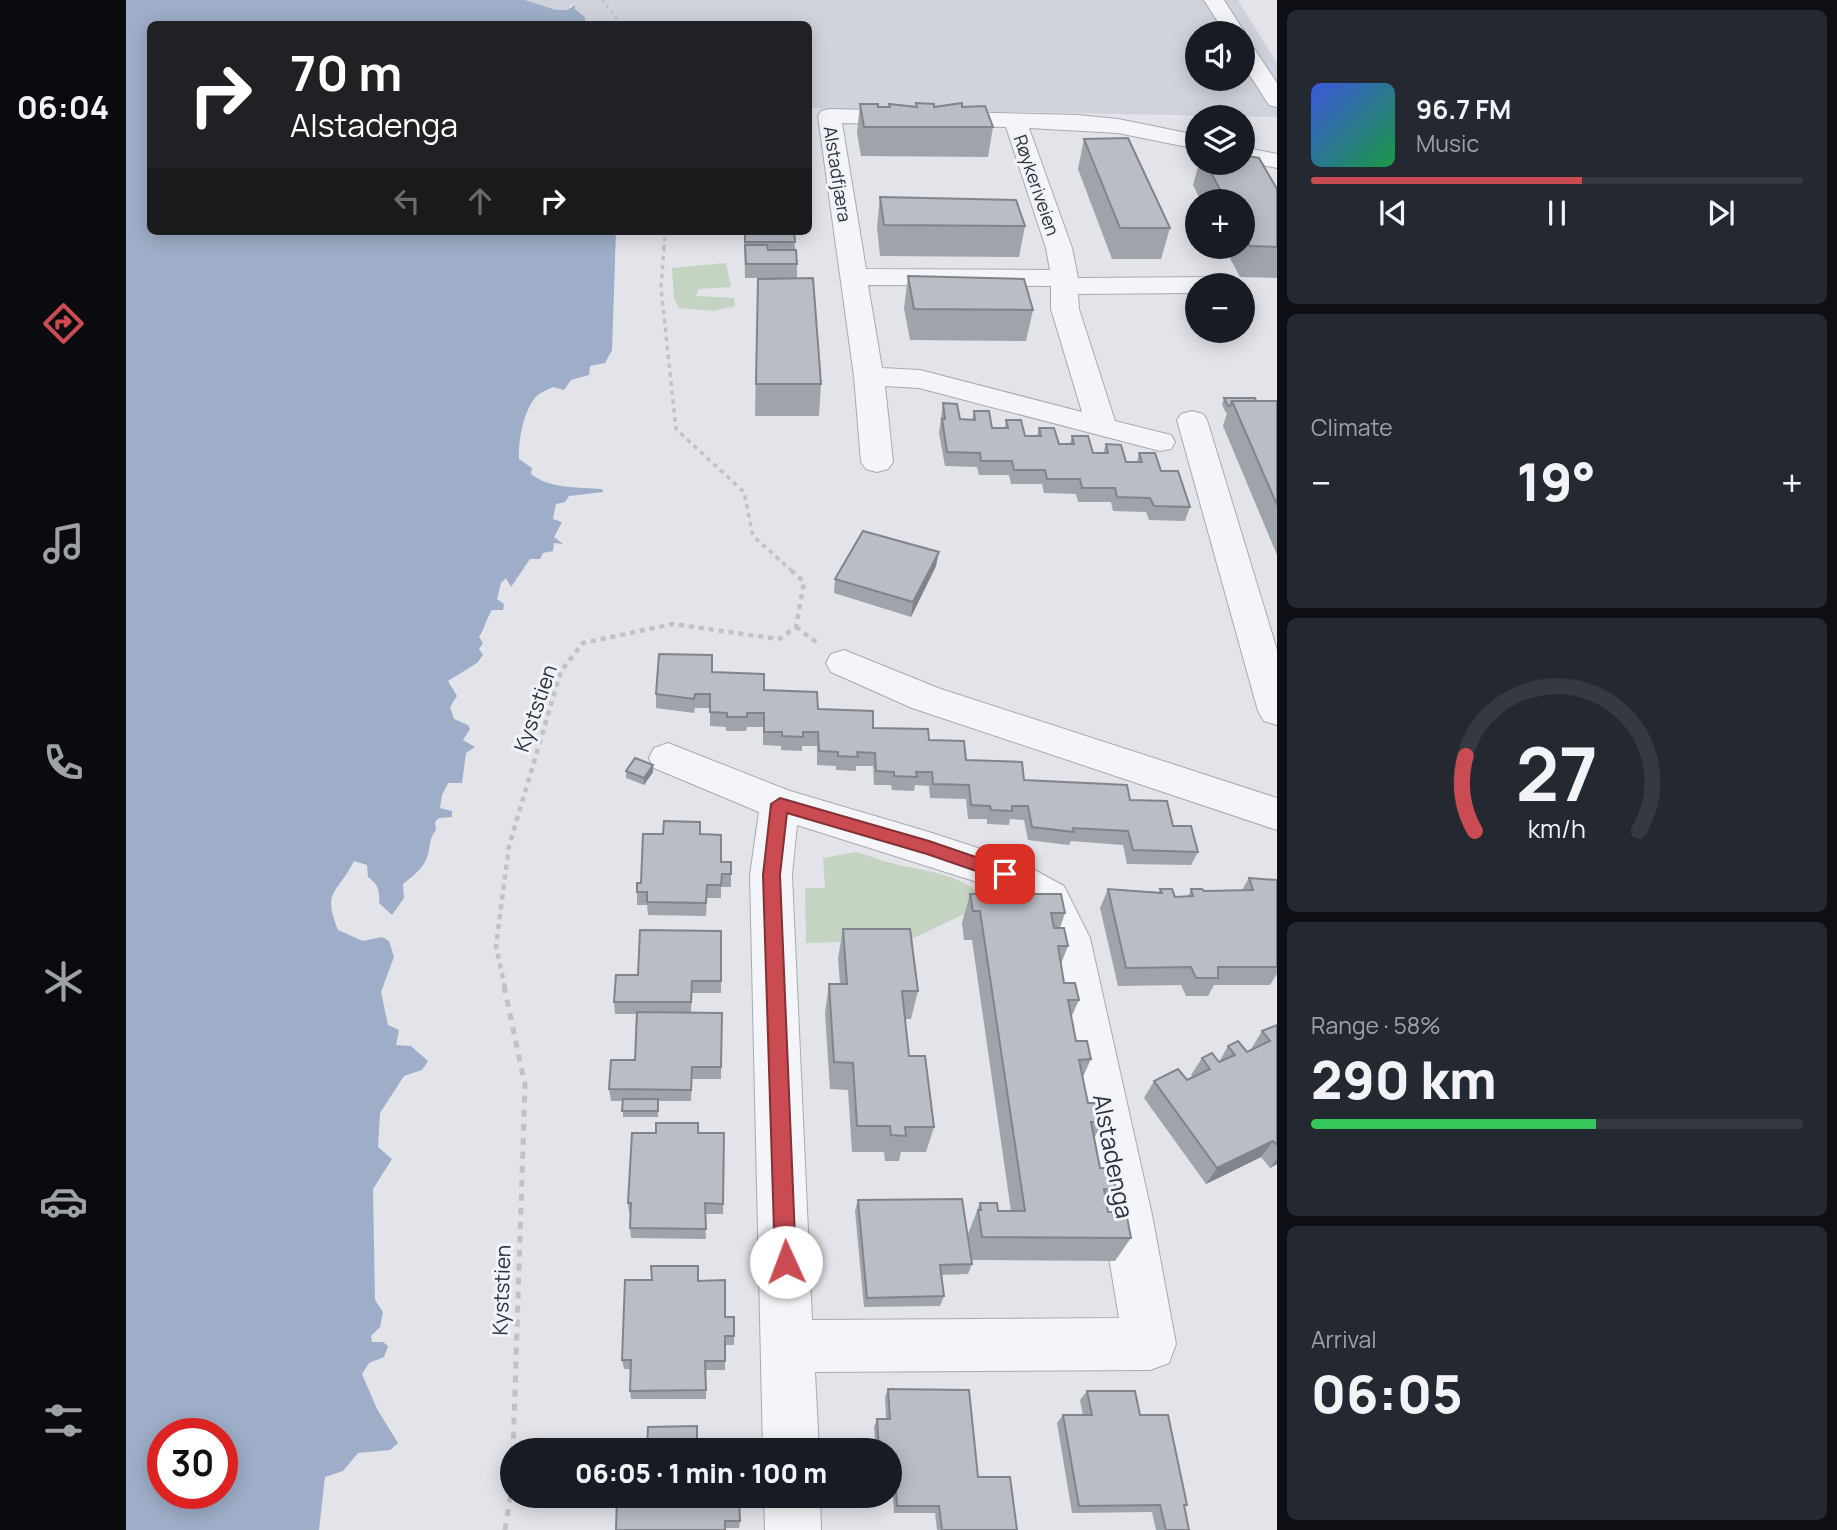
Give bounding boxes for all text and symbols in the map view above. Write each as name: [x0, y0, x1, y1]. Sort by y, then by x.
map controls: [1185, 21, 1255, 343]
button: sound: [1185, 21, 1255, 91]
text: 70 m: [290, 39, 402, 106]
icon: right: [175, 49, 266, 140]
text: 06:04: [17, 85, 109, 129]
text: 96.7 FM: [1416, 91, 1511, 127]
text: Alstadenga: [290, 103, 458, 147]
button: layers: [1185, 105, 1255, 175]
street label: Alstadfjæra: [819, 124, 857, 224]
text: Music: [1416, 127, 1479, 159]
street label: Røykeriveien: [1008, 131, 1066, 239]
icon: left: [388, 182, 426, 220]
icon: ahead: [461, 182, 499, 220]
icon: right: [534, 182, 572, 220]
button: +: [1185, 189, 1255, 259]
icon: previous: [1374, 194, 1412, 232]
icon: pause: [1538, 194, 1576, 232]
icon: next: [1702, 194, 1740, 232]
button: −: [1185, 273, 1255, 343]
icon: directions: [39, 299, 88, 348]
text: Climate: [1311, 411, 1393, 443]
text: 19°: [1517, 446, 1596, 517]
text: −: [1311, 456, 1332, 508]
text: +: [1781, 456, 1803, 508]
icon: music: [39, 519, 88, 568]
street label: Kyststien: [507, 661, 563, 755]
text: 27: [1516, 723, 1598, 823]
icon: phone: [39, 738, 88, 787]
text: km/h: [1528, 811, 1586, 846]
pin: [975, 844, 1035, 904]
icon: arrive: [986, 855, 1024, 893]
icon: climate: [39, 957, 88, 1006]
text: Range · 58%: [1311, 1009, 1441, 1041]
text: 290 km: [1311, 1044, 1497, 1115]
street label: Alstadenga: [1086, 1091, 1142, 1221]
icon: car: [39, 1177, 88, 1226]
position arrow: [749, 1225, 823, 1299]
street label: Kyststien: [485, 1244, 517, 1336]
text: Arrival: [1311, 1323, 1377, 1355]
text: 06:05: [1311, 1358, 1463, 1429]
icon: filters: [39, 1396, 88, 1445]
speed limit sign: 30: [147, 1418, 238, 1509]
text: 06:05 · 1 min · 100 m: [575, 1455, 827, 1491]

